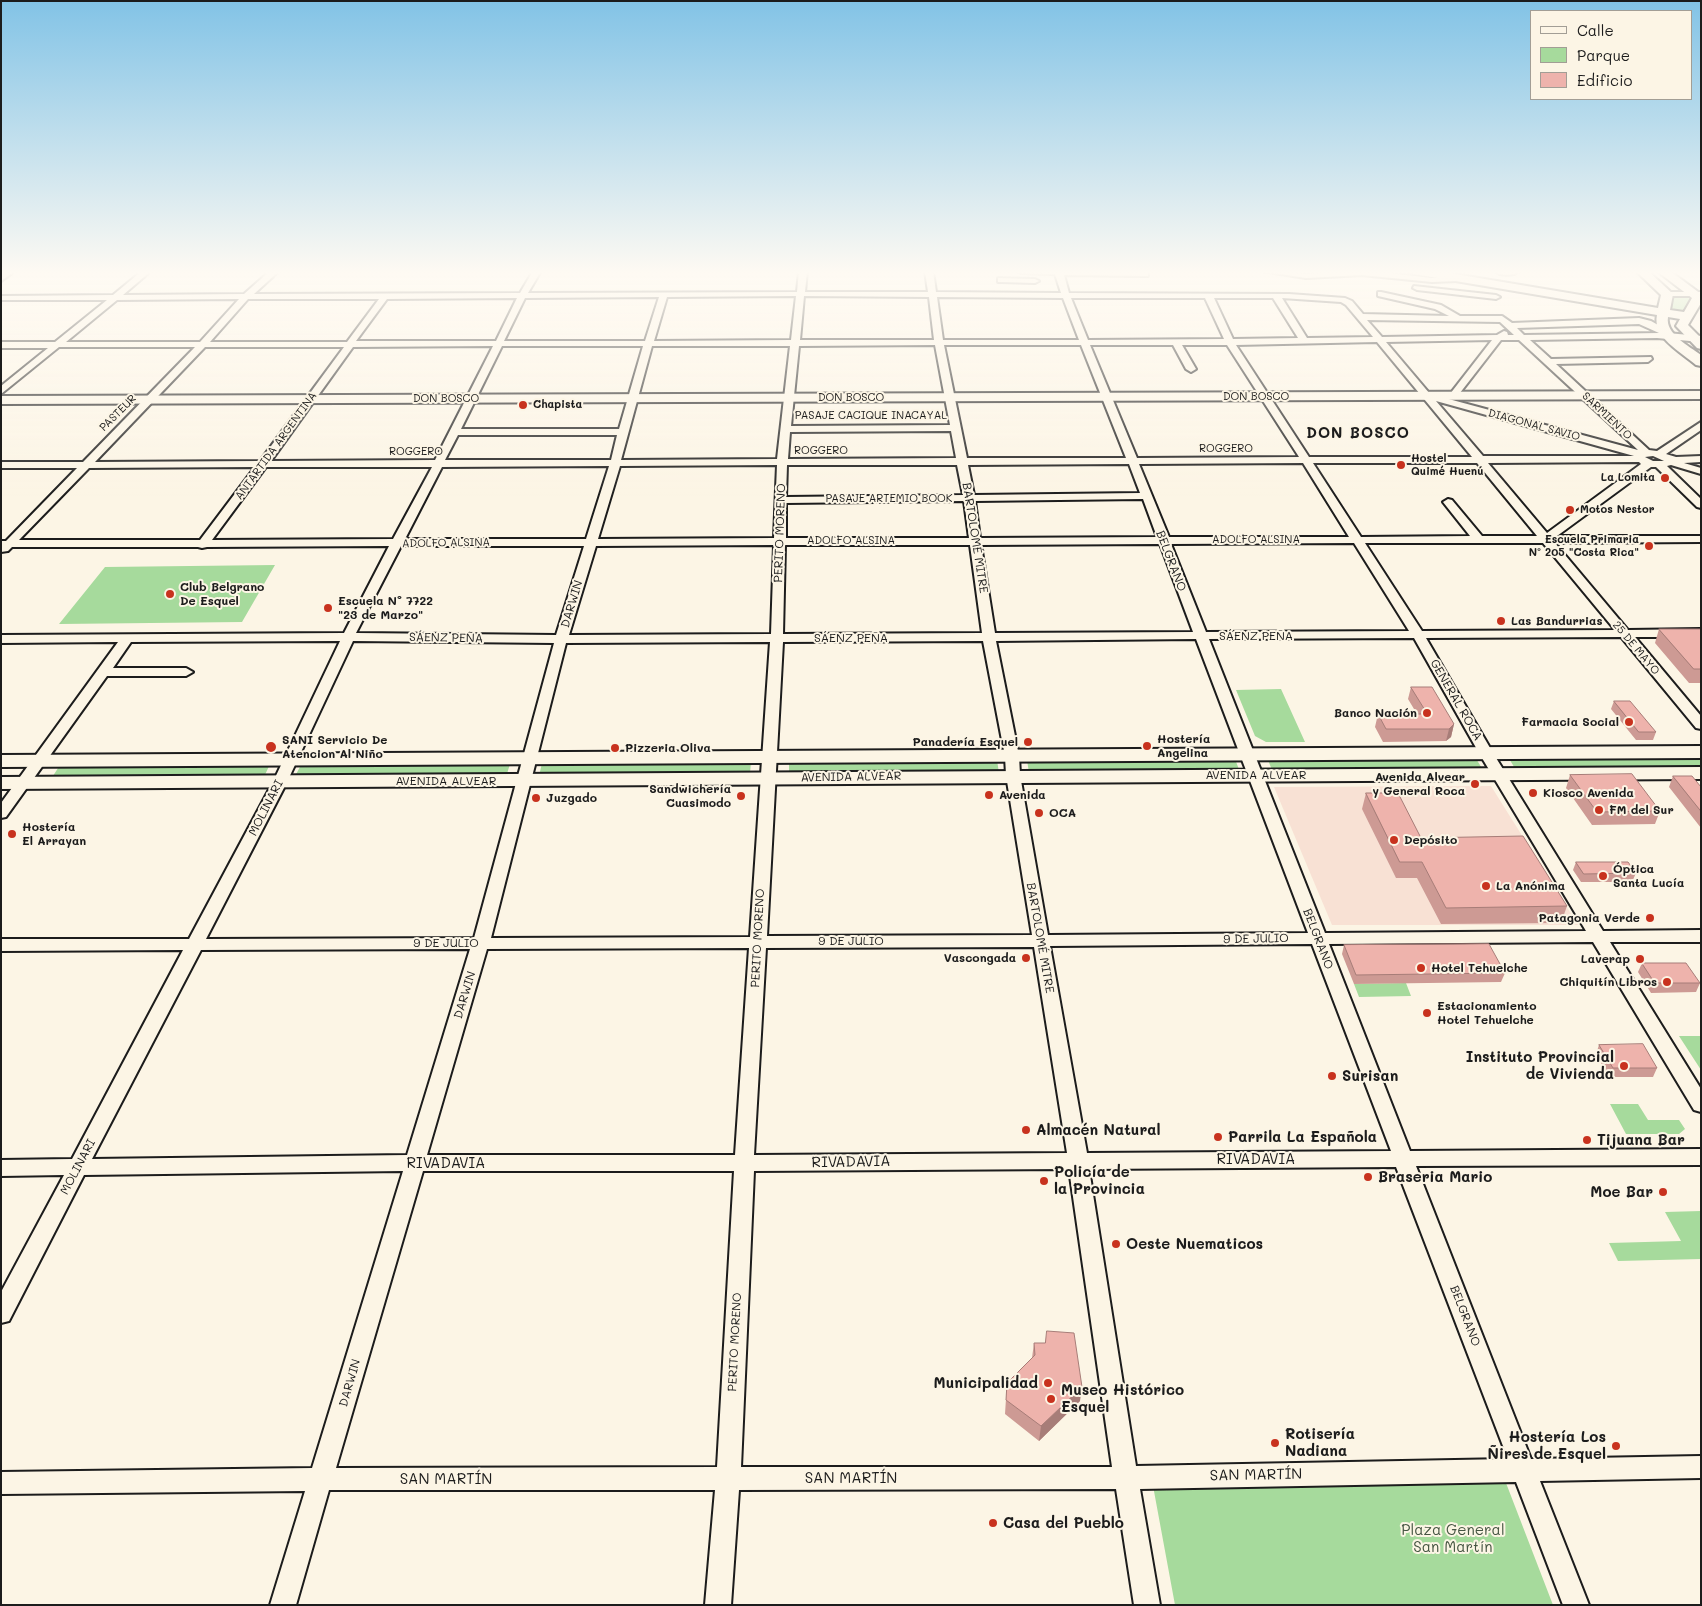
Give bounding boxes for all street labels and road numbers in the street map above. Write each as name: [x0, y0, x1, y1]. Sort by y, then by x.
street label: SARMIENTO: [1579, 389, 1635, 443]
street label: ANTARTIDA ARGENTINA: [232, 390, 320, 502]
street label: DON BOSCO: [1223, 390, 1289, 404]
street label: DON BOSCO: [818, 391, 884, 405]
street label: PASTEUR: [97, 392, 139, 434]
street label: DON BOSCO: [413, 392, 479, 406]
street label: DIAGONAL SAVIO: [1487, 406, 1581, 444]
street label: PASAJE CACIQUE INACAYAL: [795, 409, 947, 423]
street label: ROGGERO: [1199, 442, 1253, 456]
street label: ROGGERO: [794, 444, 848, 458]
street label: ROGGERO: [389, 445, 443, 459]
street label: BARTOLOMÉ MITRE: [959, 482, 991, 594]
street label: PERITO MORENO: [771, 483, 789, 583]
street label: PASAJE ARTEMIO BOOK: [826, 492, 952, 506]
street label: BELGRANO: [1153, 529, 1189, 593]
street label: ADOLFO ALSINA: [1212, 533, 1300, 547]
street label: ADOLFO ALSINA: [807, 534, 895, 548]
street label: ADOLFO ALSINA: [402, 536, 490, 550]
street label: DARWIN: [558, 579, 586, 629]
street label: 25 DE MAYO: [1610, 619, 1662, 677]
street label: SÁENZ PEÑA: [1219, 629, 1293, 643]
street label: SÁENZ PEÑA: [409, 630, 483, 646]
street label: SÁENZ PEÑA: [814, 631, 888, 645]
street label: GENERAL ROCA: [1427, 657, 1485, 743]
street label: AVENIDA ALVEAR: [1206, 768, 1306, 782]
street label: AVENIDA ALVEAR: [800, 769, 902, 785]
street label: AVENIDA ALVEAR: [396, 774, 496, 788]
street label: MOLINARI: [246, 778, 286, 838]
street label: BARTOLOMÉ MITRE: [1023, 882, 1057, 994]
street label: PERITO MORENO: [748, 888, 768, 988]
street label: BELGRANO: [1300, 907, 1336, 971]
street label: 9 DE JULIO: [1223, 931, 1289, 947]
street label: 9 DE JULIO: [818, 934, 884, 948]
street label: 9 DE JULIO: [413, 936, 479, 950]
street label: DARWIN: [451, 970, 479, 1020]
street label: MOLINARI: [57, 1137, 99, 1197]
street label: RIVADAVIA: [1217, 1150, 1295, 1168]
street label: RIVADAVIA: [811, 1152, 891, 1172]
street label: RIVADAVIA: [407, 1154, 485, 1172]
street label: BELGRANO: [1447, 1284, 1483, 1348]
street label: PERITO MORENO: [725, 1292, 745, 1392]
street label: DARWIN: [336, 1358, 364, 1408]
street label: SAN MARTÍN: [1210, 1465, 1302, 1485]
street label: SAN MARTÍN: [805, 1469, 897, 1487]
street label: SAN MARTÍN: [400, 1470, 492, 1488]

